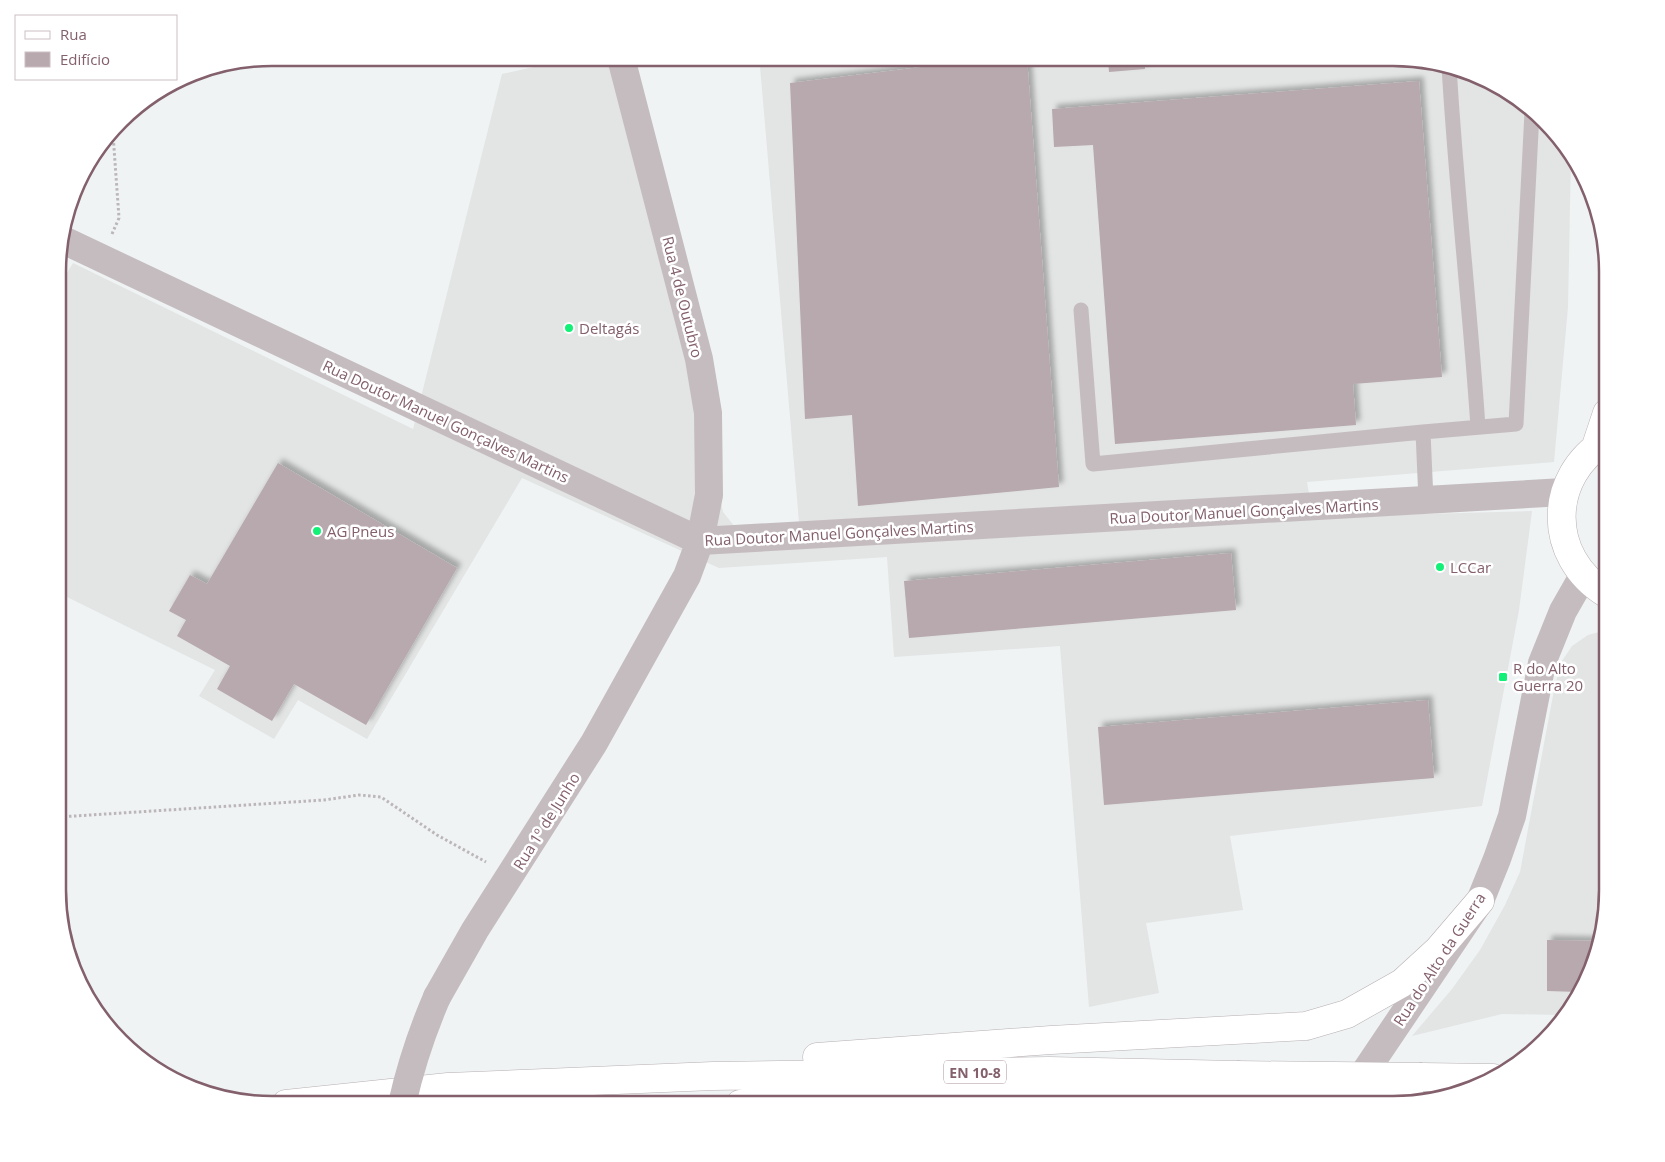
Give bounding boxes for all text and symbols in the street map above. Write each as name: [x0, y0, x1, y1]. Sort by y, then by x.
legend: [15, 15, 178, 80]
text: Rua: [60, 24, 87, 44]
text: Edifício: [60, 49, 110, 69]
street label: Rua 4 de Outubro: [658, 234, 708, 360]
place label: Deltagás: [579, 318, 639, 338]
marker: Deltagás: [563, 322, 575, 334]
street label: Rua Doutor Manuel Gonçalves Martins: [320, 355, 572, 487]
street label: Rua Doutor Manuel Gonçalves Martins: [1109, 494, 1379, 528]
street label: Rua Doutor Manuel Gonçalves Martins: [704, 516, 974, 550]
place label: AG Pneus: [327, 521, 394, 541]
marker: AG Pneus: [311, 525, 323, 537]
place label: LCCar: [1450, 557, 1491, 577]
marker: LCCar: [1434, 561, 1446, 573]
place label: R do Alto Guerra 20: [1513, 658, 1583, 695]
marker: R do Alto Guerra 20: [1497, 671, 1509, 683]
street label: Rua 1º de Junho: [508, 769, 584, 873]
street label: Rua do Alto da Guerra: [1388, 889, 1490, 1029]
road number: EN 10-8: [944, 1060, 1006, 1084]

